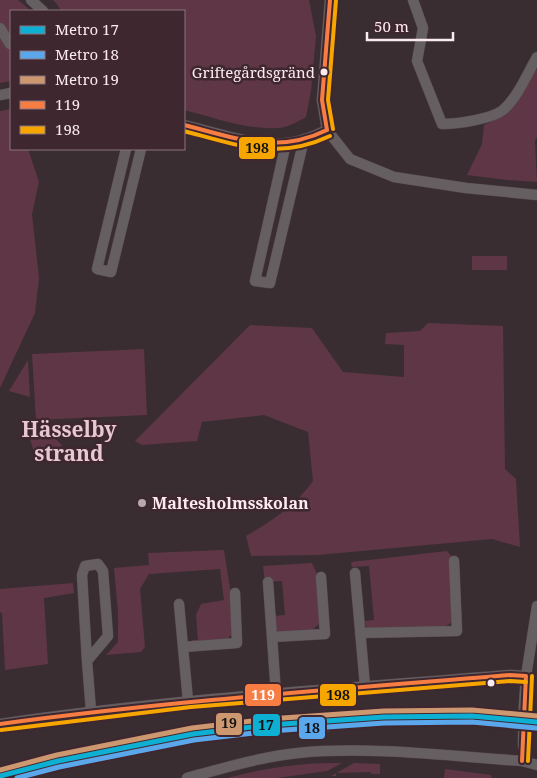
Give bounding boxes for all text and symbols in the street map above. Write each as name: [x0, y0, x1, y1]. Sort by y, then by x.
legend: [10, 10, 185, 150]
scale bar: [367, 10, 453, 42]
text: 50 m: [374, 16, 409, 36]
text: Metro 17: [55, 19, 119, 39]
text: Metro 18: [55, 44, 119, 64]
place label: Griftegårdsgränd: [192, 62, 315, 82]
marker: Griftegårdsgränd: [319, 67, 329, 77]
text: Metro 19: [55, 69, 119, 89]
text: 119: [55, 94, 80, 114]
text: 198: [55, 119, 80, 139]
line badge: 198: [238, 136, 276, 160]
text: 198: [245, 138, 269, 157]
district label: Hässelby strand: [22, 415, 117, 467]
place label: Maltesholmsskolan: [152, 492, 309, 514]
marker: Maltesholmsskolan: [136, 497, 148, 509]
unlabelled marker: [486, 678, 496, 688]
line badge: 119: [244, 683, 282, 707]
line badge: 198: [319, 683, 357, 707]
text: 119: [251, 685, 275, 704]
text: 198: [326, 685, 350, 704]
line badge: 19: [215, 712, 243, 736]
text: 19: [221, 713, 237, 732]
line badge: 17: [252, 713, 281, 737]
text: 17: [258, 715, 274, 734]
line badge: 18: [298, 716, 326, 740]
text: 18: [304, 718, 320, 737]

